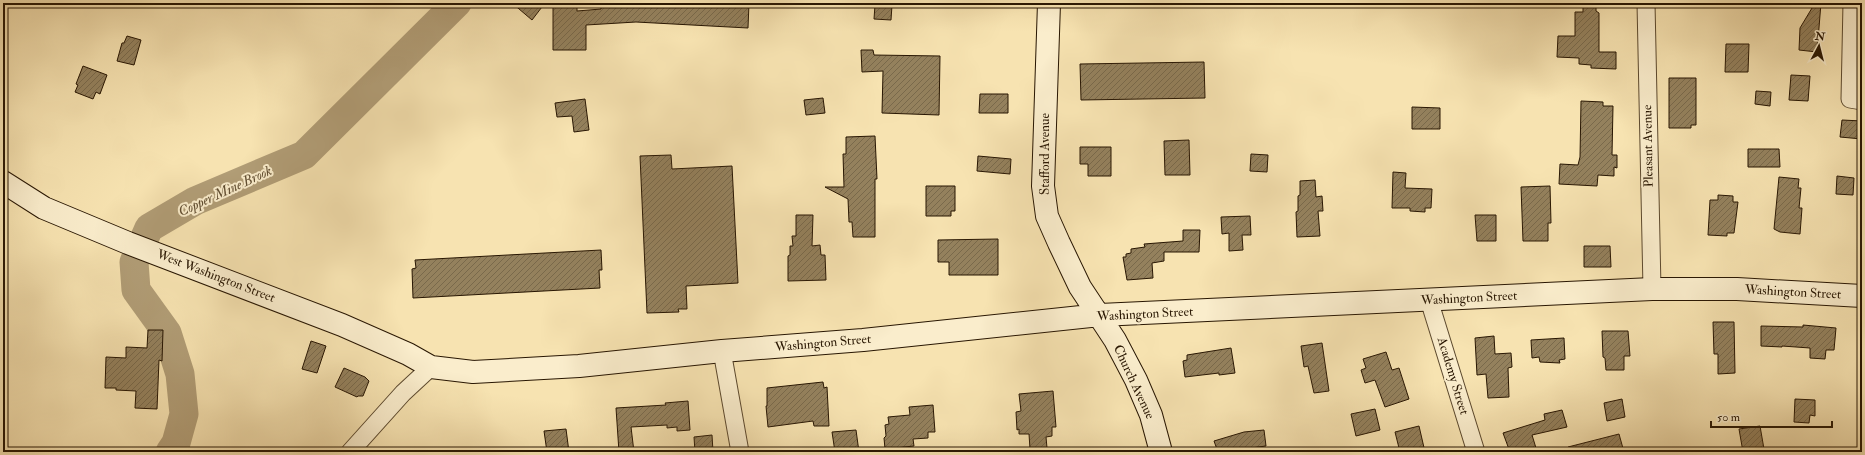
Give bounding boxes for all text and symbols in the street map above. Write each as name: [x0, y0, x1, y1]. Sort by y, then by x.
north arrow: [1799, 26, 1839, 66]
text: N: [1813, 29, 1827, 44]
street label: Pleasant Avenue: [1639, 104, 1657, 187]
street label: Stafford Avenue: [1037, 112, 1053, 195]
water label: Copper Mine Brook: [176, 162, 275, 220]
street label: West Washington Street: [154, 246, 277, 306]
street label: Washington Street: [1743, 281, 1842, 303]
street label: Washington Street: [1419, 287, 1518, 309]
street label: Washington Street: [1095, 303, 1194, 325]
street label: Washington Street: [773, 331, 872, 355]
street label: Academy Street: [1432, 334, 1472, 417]
street label: Church Avenue: [1110, 342, 1158, 422]
scale bar: [1711, 403, 1832, 429]
text: 50 m: [1717, 410, 1741, 425]

